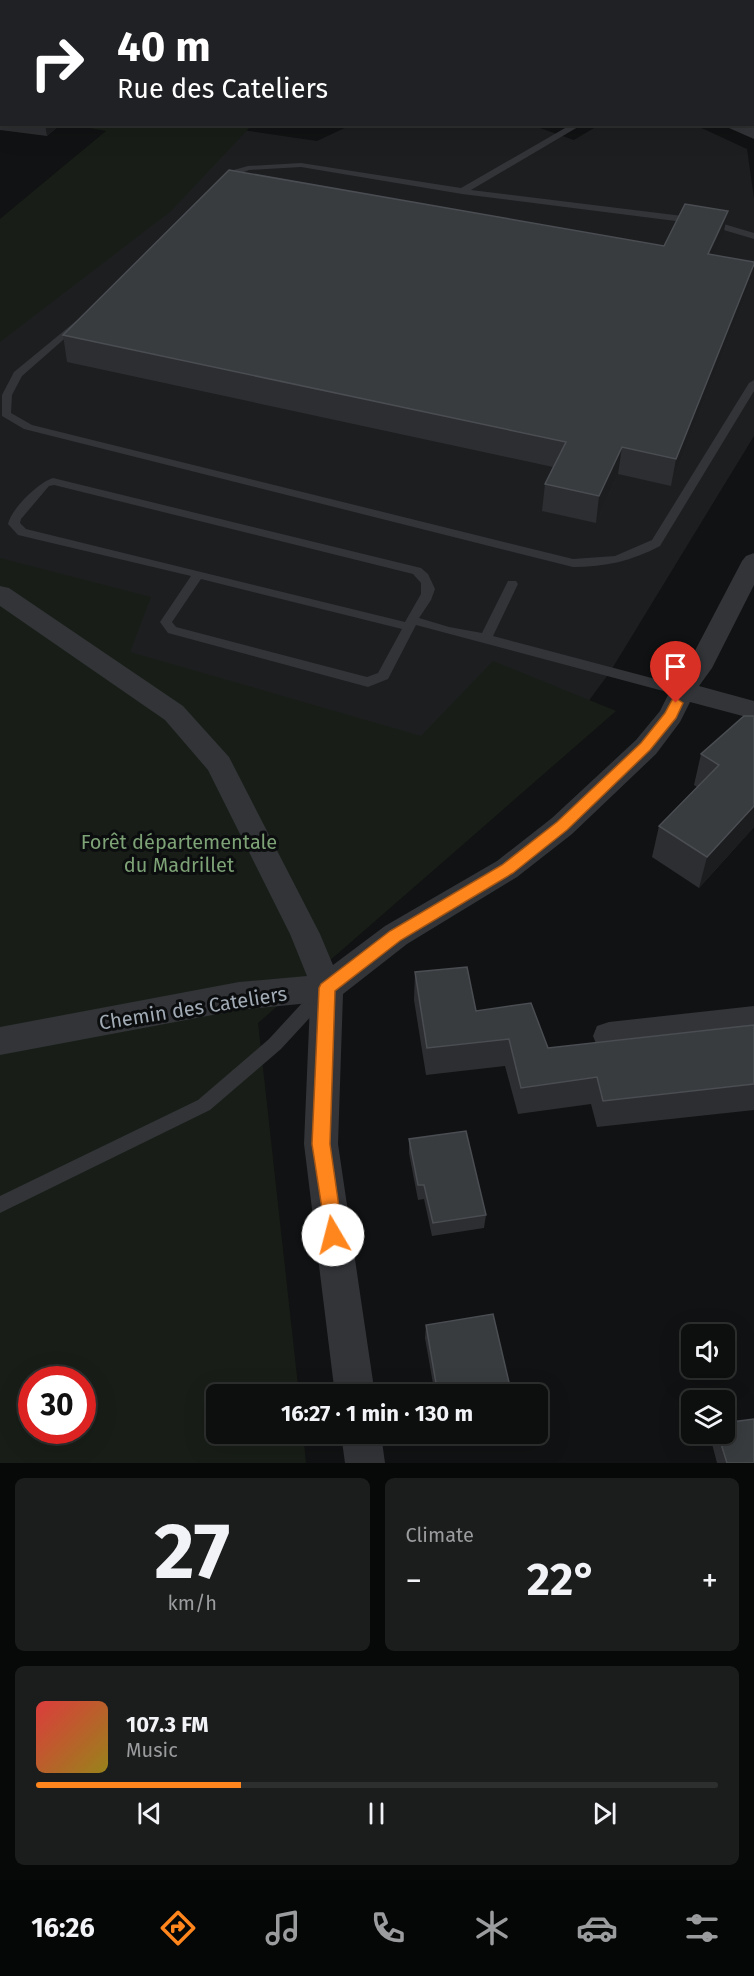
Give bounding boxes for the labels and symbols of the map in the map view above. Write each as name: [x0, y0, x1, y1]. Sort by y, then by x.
pin: [650, 641, 701, 703]
park label: Forêt départementale du Madrillet: [81, 830, 277, 877]
street label: Chemin des Cateliers: [97, 981, 289, 1035]
position arrow: [301, 1203, 365, 1267]
speed limit sign: 30: [18, 1366, 96, 1444]

